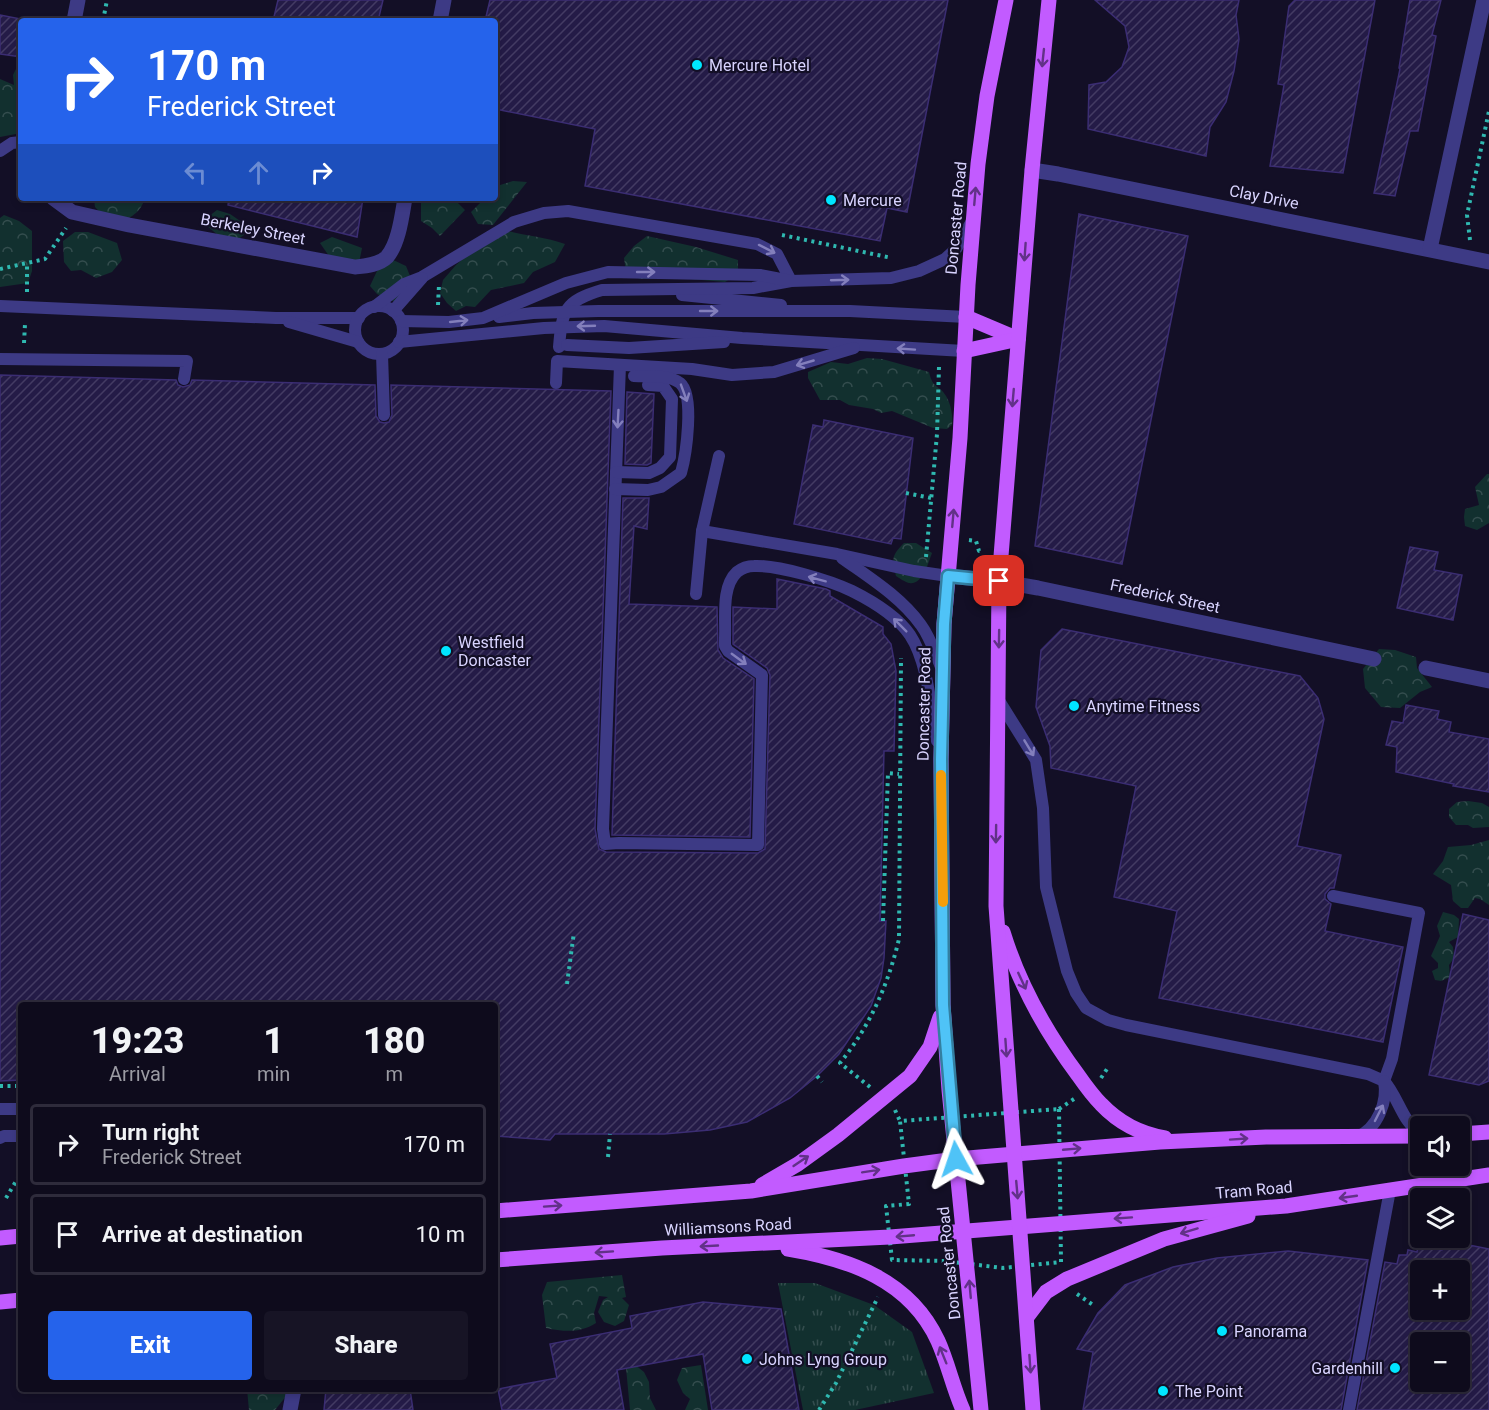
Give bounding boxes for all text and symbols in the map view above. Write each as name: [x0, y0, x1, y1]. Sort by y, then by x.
text: 170 m: [147, 41, 266, 90]
icon: right: [48, 42, 126, 120]
one-way arrow: [1037, 48, 1048, 68]
place label: Mercure Hotel: [709, 56, 810, 75]
marker: Mercure Hotel: [690, 58, 704, 72]
text: Frederick Street: [147, 91, 336, 123]
icon: left: [179, 156, 212, 189]
icon: ahead: [242, 156, 275, 189]
icon: right: [305, 156, 338, 189]
street label: Doncaster Road: [942, 161, 970, 275]
street label: Clay Drive: [1228, 181, 1300, 213]
one-way arrow: [970, 186, 981, 206]
place label: Mercure: [843, 191, 902, 210]
marker: Mercure: [824, 193, 838, 207]
street label: Berkeley Street: [199, 210, 307, 248]
one-way arrow: [1020, 242, 1031, 262]
one-way arrow: [757, 243, 775, 255]
one-way arrow: [635, 266, 655, 278]
one-way arrow: [829, 274, 849, 285]
one-way arrow: [698, 305, 718, 317]
one-way arrow: [449, 315, 469, 326]
one-way arrow: [576, 321, 596, 332]
one-way arrow: [896, 343, 916, 354]
one-way arrow: [796, 358, 815, 369]
one-way arrow: [680, 384, 691, 402]
one-way arrow: [1007, 387, 1018, 407]
one-way arrow: [613, 408, 624, 428]
one-way arrow: [948, 508, 959, 528]
pin: [973, 555, 1024, 606]
icon: arrive: [982, 564, 1015, 597]
one-way arrow: [808, 573, 827, 584]
street label: Frederick Street: [1108, 575, 1222, 617]
one-way arrow: [893, 618, 908, 632]
one-way arrow: [993, 629, 1004, 649]
place label: Westfield Doncaster: [458, 633, 532, 670]
marker: Westfield Doncaster: [439, 644, 453, 658]
street label: Doncaster Road: [914, 647, 934, 761]
one-way arrow: [731, 653, 747, 665]
place label: Anytime Fitness: [1086, 697, 1200, 716]
marker: Anytime Fitness: [1067, 699, 1081, 713]
one-way arrow: [1023, 739, 1035, 756]
one-way arrow: [991, 824, 1002, 844]
one-way arrow: [1017, 972, 1028, 990]
text: 19:23: [91, 1020, 184, 1062]
text: 1: [263, 1020, 284, 1062]
text: 180: [363, 1020, 425, 1062]
one-way arrow: [1001, 1038, 1012, 1058]
text: Arrival: [109, 1062, 166, 1086]
text: min: [257, 1062, 290, 1086]
text: m: [385, 1062, 403, 1086]
one-way arrow: [1373, 1104, 1385, 1122]
map controls: [1410, 1116, 1470, 1392]
button: sound: [1410, 1116, 1470, 1176]
text: Turn right: [102, 1120, 199, 1145]
position arrow: [924, 1127, 988, 1191]
icon: right: [51, 1128, 84, 1161]
text: 170 m: [403, 1132, 465, 1157]
one-way arrow: [1229, 1133, 1249, 1144]
one-way arrow: [1061, 1143, 1081, 1154]
text: Frederick Street: [102, 1145, 242, 1169]
one-way arrow: [793, 1155, 809, 1167]
one-way arrow: [861, 1165, 880, 1176]
street label: Tram Road: [1215, 1177, 1293, 1203]
one-way arrow: [1012, 1179, 1023, 1199]
button: layers: [1410, 1188, 1470, 1248]
one-way arrow: [1339, 1191, 1359, 1202]
one-way arrow: [543, 1200, 563, 1211]
street label: Doncaster Road: [934, 1206, 964, 1320]
one-way arrow: [1113, 1213, 1133, 1224]
street label: Williamsons Road: [664, 1214, 792, 1240]
icon: arrive: [51, 1218, 84, 1251]
text: Arrive at destination: [102, 1222, 303, 1247]
text: 10 m: [416, 1222, 465, 1247]
one-way arrow: [1180, 1226, 1199, 1237]
one-way arrow: [895, 1231, 915, 1242]
one-way arrow: [700, 1240, 720, 1251]
one-way arrow: [594, 1247, 614, 1258]
button: +: [1410, 1260, 1470, 1320]
one-way arrow: [964, 1280, 975, 1299]
button: Exit: [48, 1311, 252, 1380]
button: Share: [264, 1311, 468, 1380]
place label: Panorama: [1234, 1322, 1307, 1341]
marker: Panorama: [1215, 1324, 1229, 1338]
button: −: [1410, 1332, 1470, 1392]
one-way arrow: [937, 1346, 948, 1365]
place label: Johns Lyng Group: [759, 1350, 887, 1369]
marker: Johns Lyng Group: [740, 1352, 754, 1366]
one-way arrow: [1025, 1353, 1036, 1373]
place label: Gardenhill: [1311, 1359, 1383, 1378]
marker: Gardenhill: [1388, 1361, 1402, 1375]
place label: The Point: [1175, 1382, 1243, 1401]
marker: The Point: [1156, 1384, 1170, 1398]

